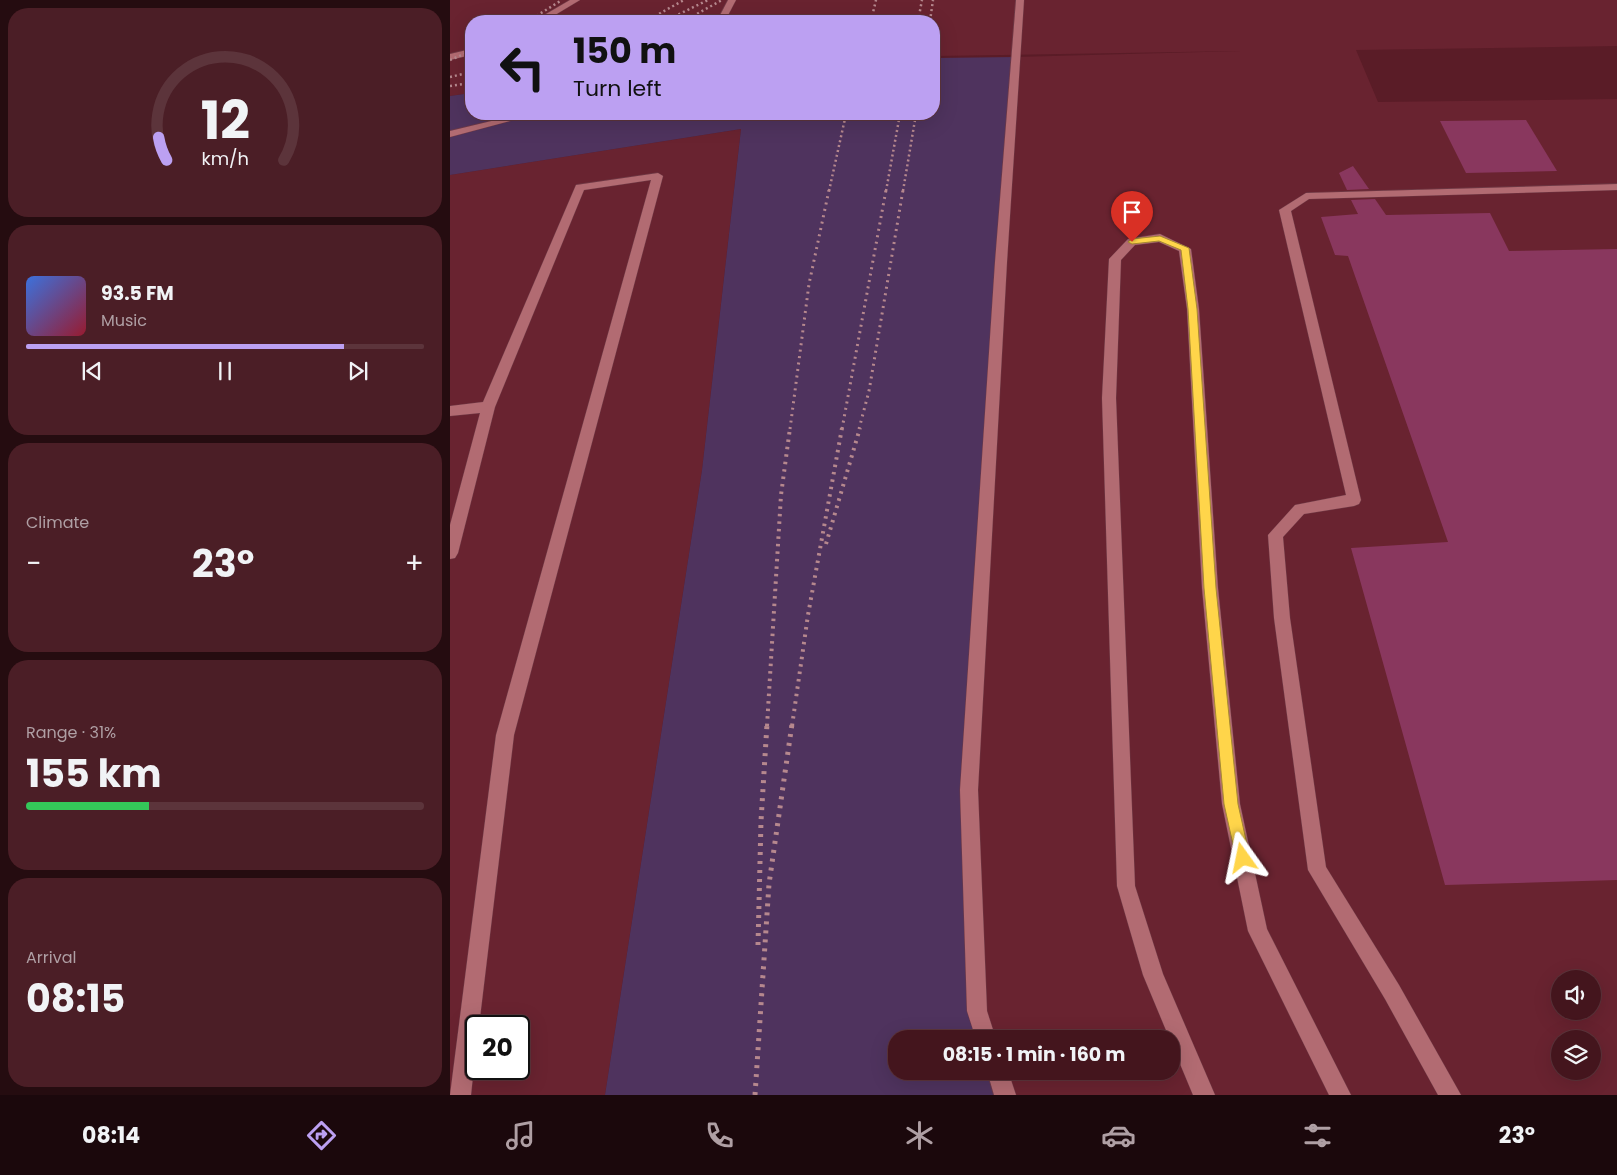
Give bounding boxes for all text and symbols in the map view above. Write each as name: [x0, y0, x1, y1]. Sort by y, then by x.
text: 150 m: [573, 26, 676, 75]
icon: left: [490, 35, 555, 100]
text: Turn left: [573, 73, 661, 104]
text: 12: [200, 84, 250, 157]
text: km/h: [201, 146, 249, 171]
pin: [1111, 191, 1153, 242]
icon: arrive: [1118, 198, 1146, 226]
text: 93.5 FM: [101, 280, 174, 307]
text: Music: [101, 309, 147, 332]
icon: previous: [78, 357, 106, 385]
icon: pause: [211, 357, 239, 385]
icon: next: [344, 357, 372, 385]
text: Climate: [26, 511, 89, 534]
text: 23°: [192, 537, 254, 590]
text: −: [26, 544, 41, 583]
text: +: [405, 544, 424, 583]
text: Range · 31%: [26, 721, 116, 744]
text: 155 km: [26, 747, 161, 800]
position arrow: [1216, 831, 1268, 883]
text: Arrival: [26, 946, 76, 969]
map controls: [1551, 970, 1601, 1080]
button: sound: [1551, 970, 1601, 1020]
text: 08:15: [26, 972, 125, 1025]
speed limit sign: 20: [465, 1015, 530, 1080]
button: layers: [1551, 1030, 1601, 1080]
text: 08:15 · 1 min · 160 m: [943, 1041, 1125, 1068]
icon: directions: [304, 1118, 339, 1153]
icon: music: [503, 1118, 538, 1153]
icon: phone: [702, 1118, 737, 1153]
icon: climate: [902, 1118, 937, 1153]
icon: car: [1101, 1118, 1136, 1153]
icon: filters: [1300, 1118, 1335, 1153]
text: 08:14: [82, 1120, 140, 1151]
text: 23°: [1499, 1120, 1535, 1151]

